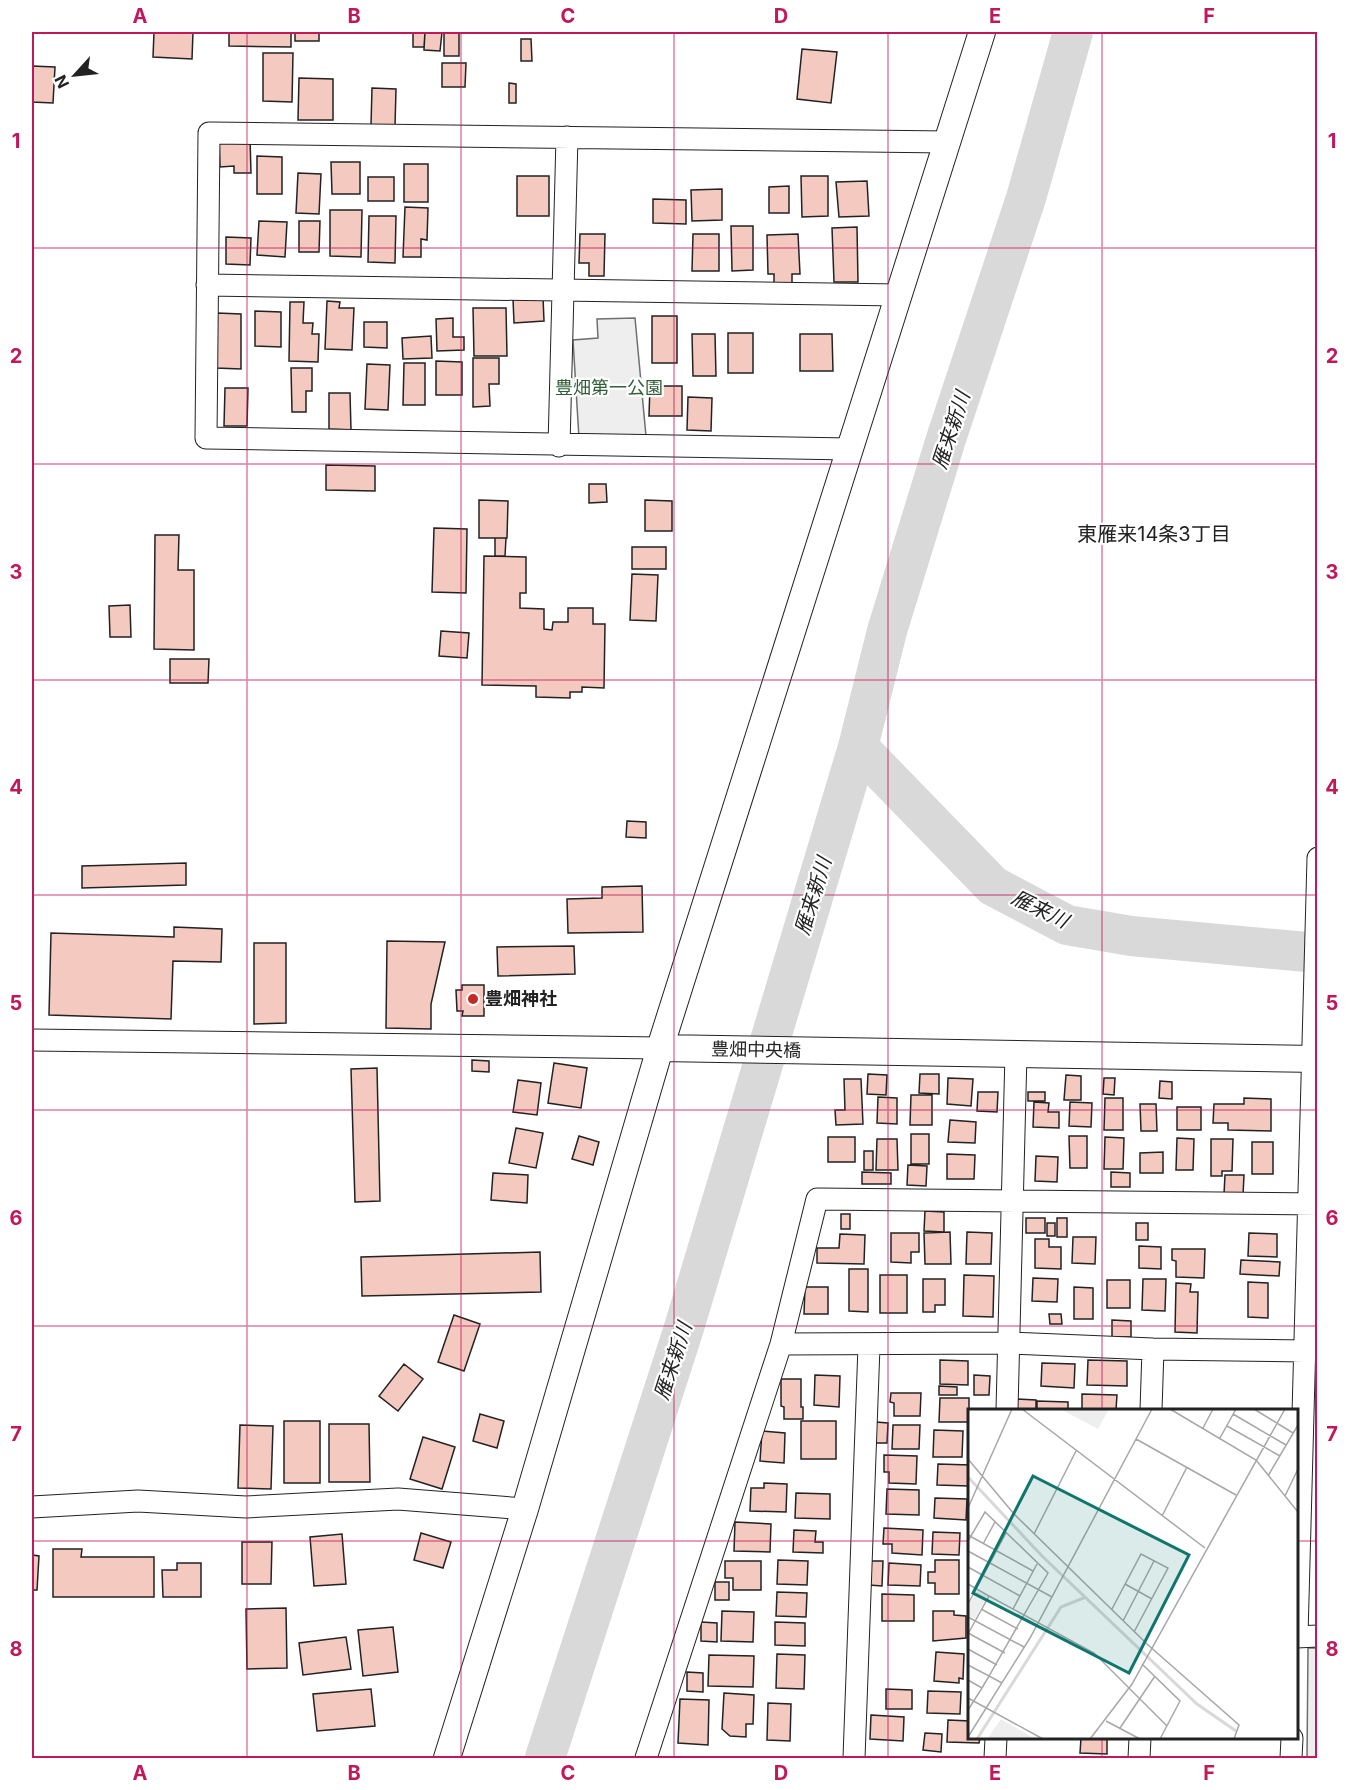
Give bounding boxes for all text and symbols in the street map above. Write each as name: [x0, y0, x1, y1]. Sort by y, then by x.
text: A: [133, 4, 148, 28]
text: B: [347, 4, 361, 28]
text: C: [561, 4, 575, 28]
text: D: [774, 4, 788, 28]
text: E: [989, 4, 1001, 28]
text: F: [1203, 4, 1215, 28]
north arrow: [45, 45, 105, 105]
text: N: [50, 72, 73, 92]
text: 1: [12, 129, 20, 153]
text: 1: [1328, 129, 1336, 153]
text: 2: [10, 344, 22, 368]
text: 2: [1326, 344, 1338, 368]
park label: 豊畑第一公園: [555, 377, 663, 398]
water label: 雁来新川: [927, 386, 975, 472]
district label: 東雁来14条3丁目: [1077, 522, 1231, 546]
text: 3: [10, 560, 22, 584]
text: 3: [1326, 560, 1338, 584]
text: 4: [9, 775, 23, 799]
text: 4: [1325, 775, 1339, 799]
water label: 雁来新川: [790, 852, 837, 938]
water label: 雁来川: [1008, 885, 1074, 934]
place label: 豊畑神社: [485, 988, 557, 1009]
text: 5: [10, 991, 22, 1015]
text: 5: [1326, 991, 1338, 1015]
marker: 豊畑神社: [466, 992, 480, 1006]
street label: 豊畑中央橋: [711, 1038, 801, 1061]
text: 6: [10, 1206, 23, 1230]
text: 6: [1326, 1206, 1339, 1230]
water label: 雁来新川: [649, 1317, 697, 1403]
inset map: [968, 1409, 1298, 1739]
text: 7: [10, 1422, 22, 1446]
text: 7: [1326, 1422, 1338, 1446]
text: 8: [9, 1637, 23, 1661]
text: 8: [1325, 1637, 1339, 1661]
text: A: [133, 1761, 148, 1785]
text: B: [347, 1761, 361, 1785]
text: C: [561, 1761, 575, 1785]
text: D: [774, 1761, 788, 1785]
text: E: [989, 1761, 1001, 1785]
text: F: [1203, 1761, 1215, 1785]

